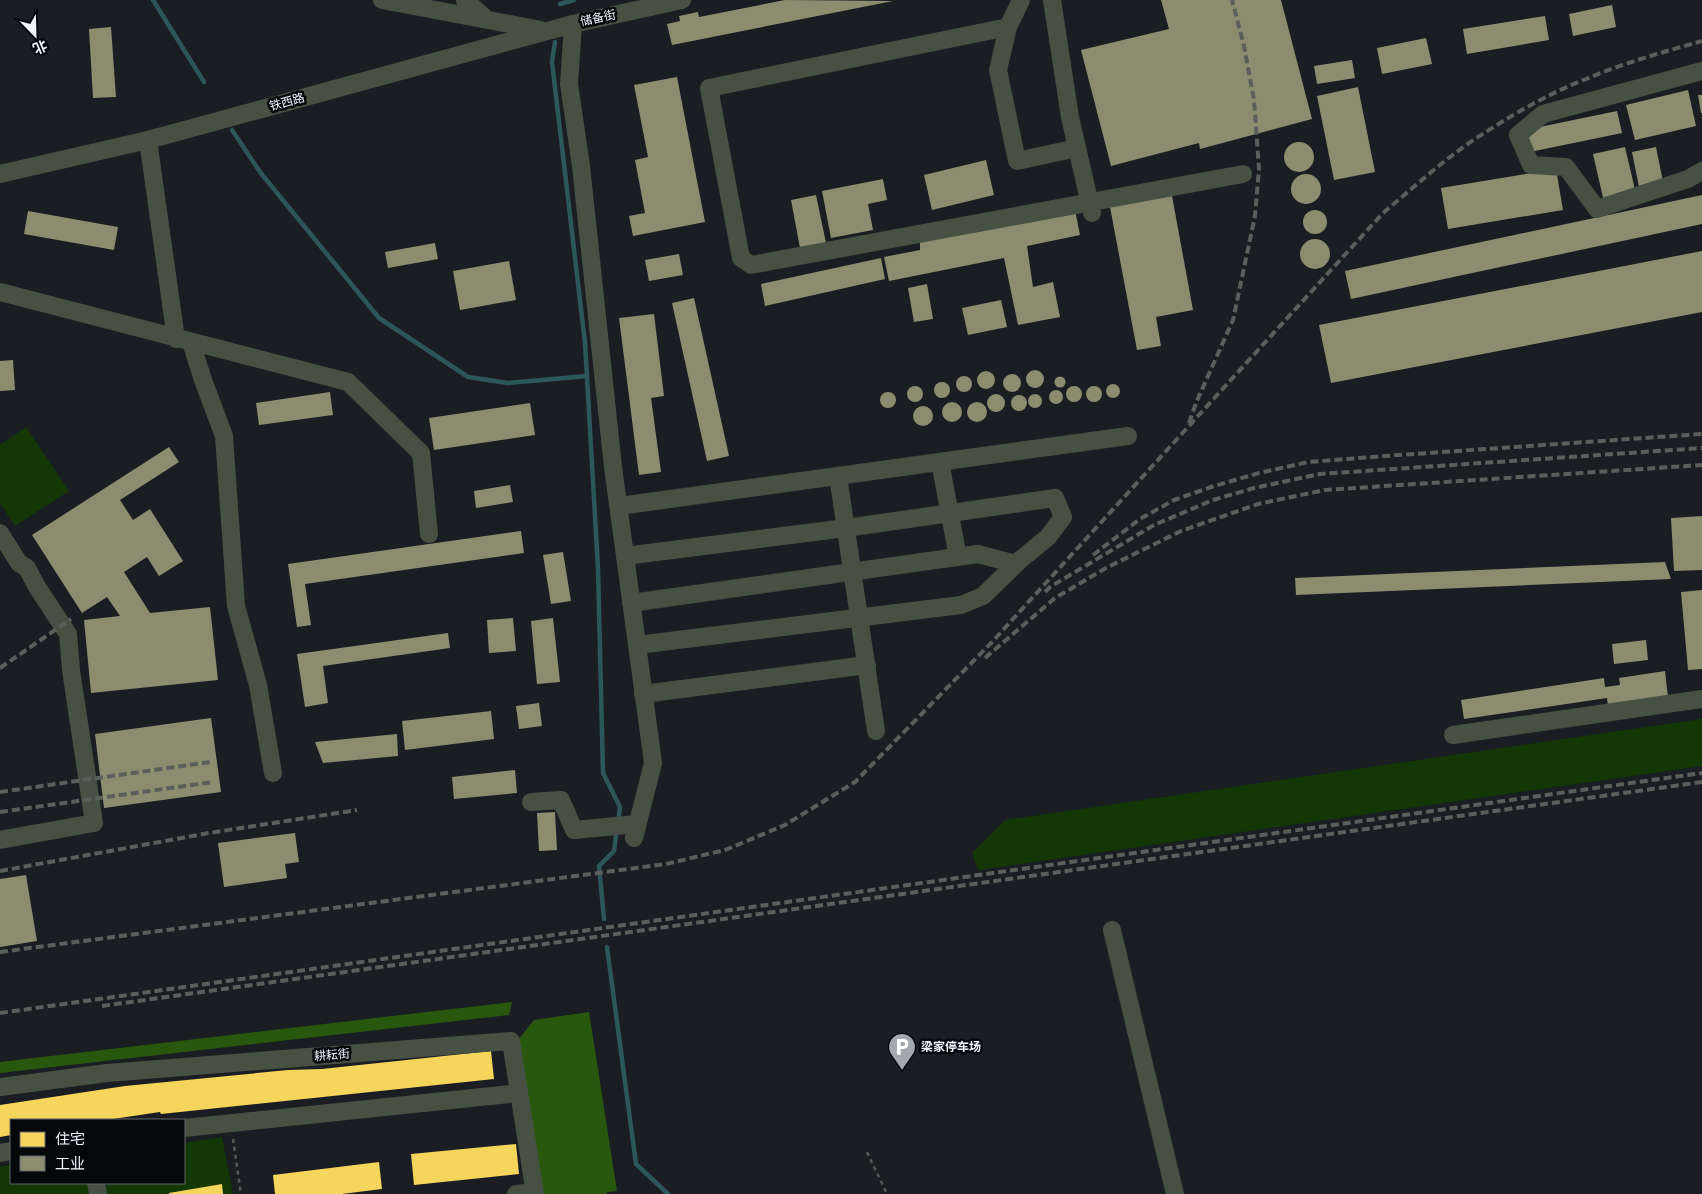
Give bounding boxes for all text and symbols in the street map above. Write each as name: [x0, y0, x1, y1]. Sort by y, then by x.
street label: 储备街: [579, 7, 617, 29]
north arrow: [10, 10, 60, 60]
text: 北: [31, 37, 50, 57]
street label: 铁西路: [268, 91, 306, 113]
parking icon: 梁家停车场: [887, 1032, 917, 1071]
place label: 梁家停车场: [921, 1040, 981, 1054]
street label: 耕耘街: [313, 1046, 351, 1064]
legend: [10, 1119, 185, 1184]
text: 住宅: [55, 1131, 85, 1147]
text: 工业: [55, 1156, 85, 1172]

